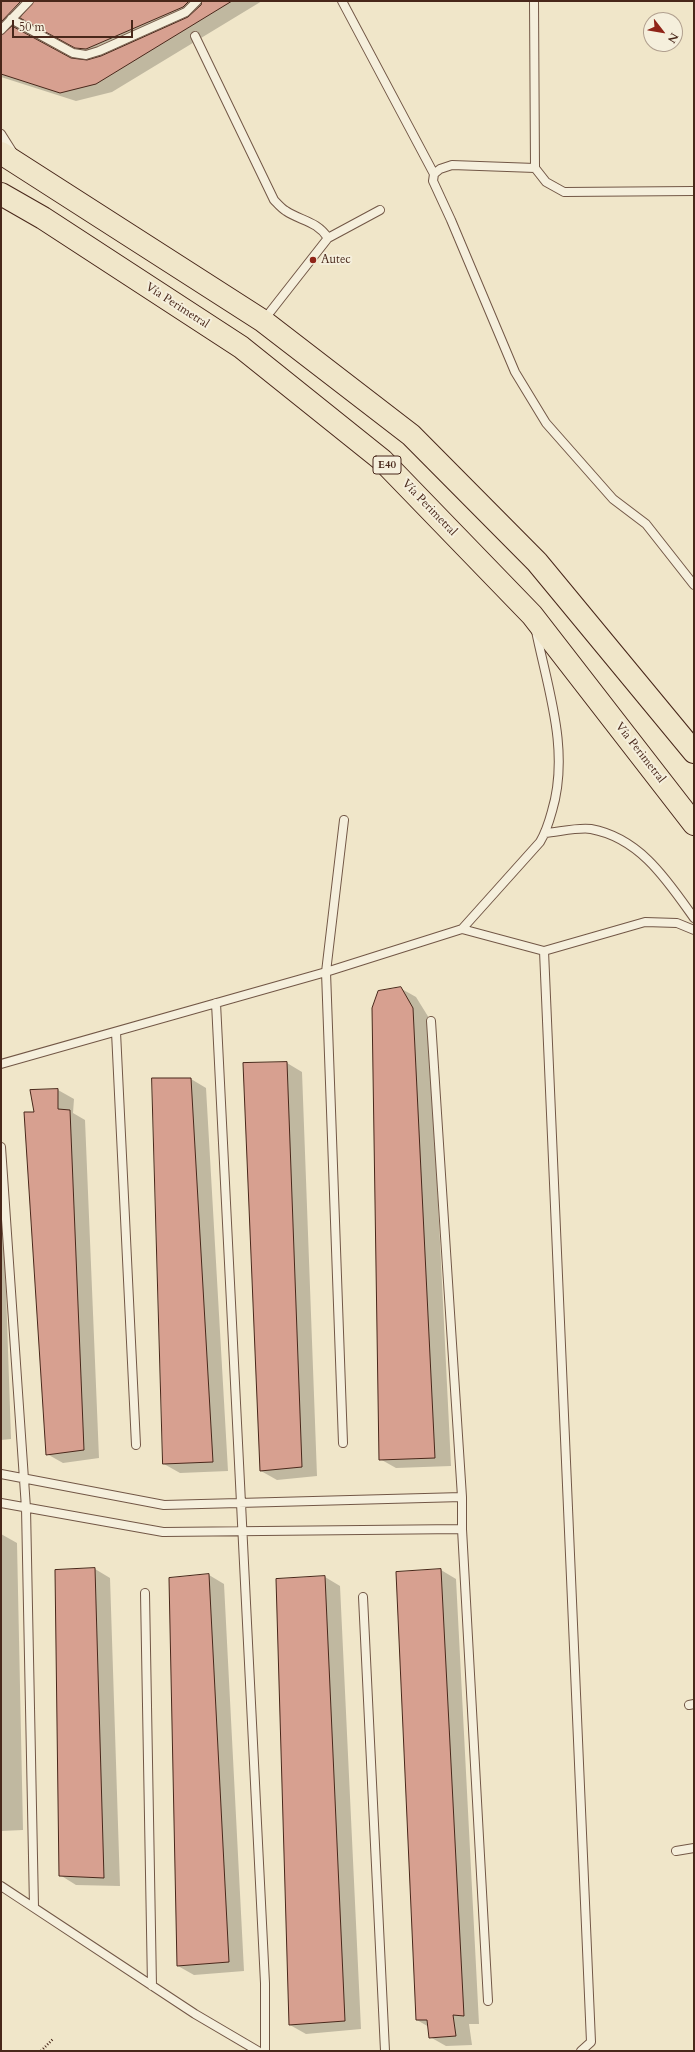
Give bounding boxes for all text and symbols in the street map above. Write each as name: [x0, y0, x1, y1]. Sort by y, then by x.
scale bar: [14, 12, 135, 38]
north arrow: [643, 12, 683, 52]
text: 50 m: [19, 19, 45, 35]
text: N: [664, 30, 682, 46]
place label: Autec: [321, 253, 351, 267]
marker: Autec: [308, 255, 318, 265]
street label: Vía Perimetral: [143, 280, 211, 332]
road number: E40: [373, 456, 401, 474]
street label: Vía Perimetral: [398, 477, 460, 539]
street label: Vía Perimetral: [612, 720, 668, 786]

